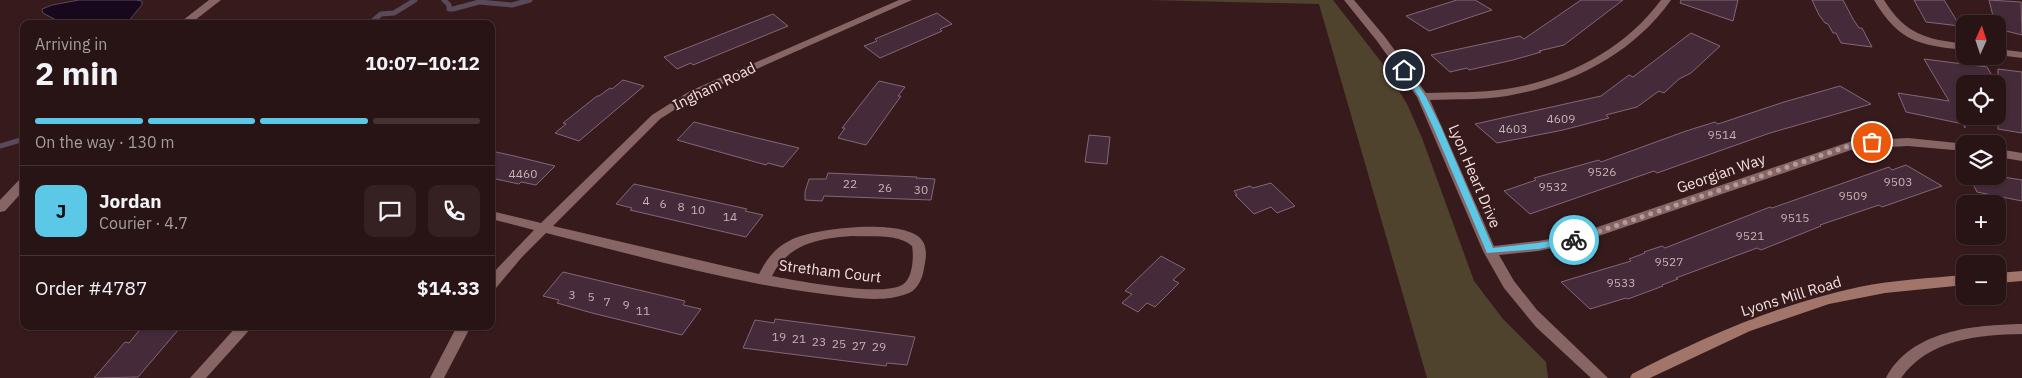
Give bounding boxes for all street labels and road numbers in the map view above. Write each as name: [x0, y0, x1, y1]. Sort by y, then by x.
street label: Ingham Road: [669, 58, 759, 114]
street label: Lyon Heart Drive: [1445, 121, 1505, 231]
street label: Georgian Way: [1674, 149, 1768, 197]
street label: Stretham Court: [778, 255, 882, 287]
street label: Lyons Mill Road: [1738, 272, 1844, 320]

